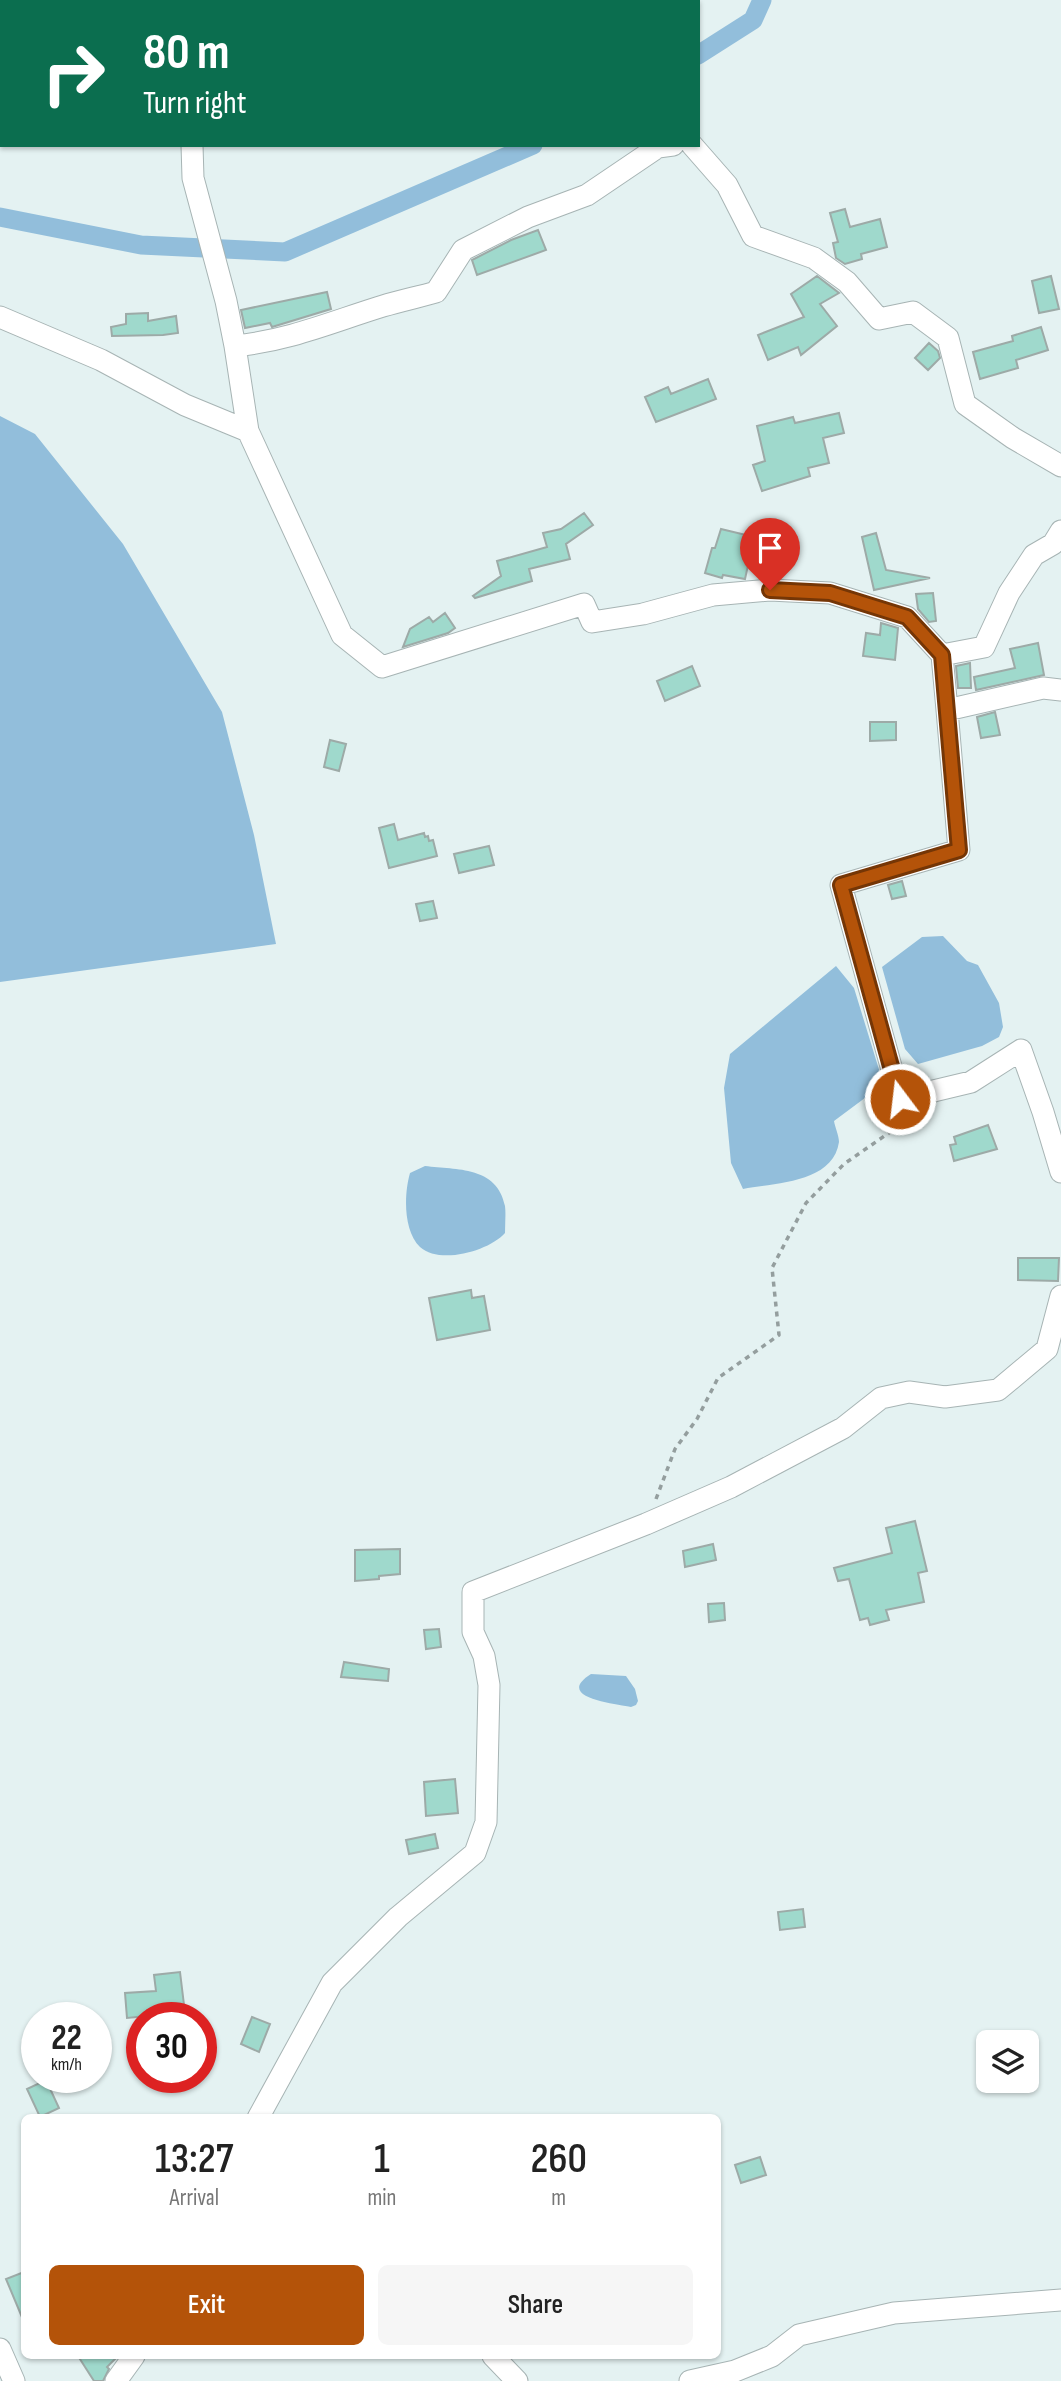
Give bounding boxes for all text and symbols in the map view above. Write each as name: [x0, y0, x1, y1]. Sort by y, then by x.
text: 80 m: [143, 24, 230, 83]
icon: right: [28, 28, 119, 119]
text: Turn right: [143, 84, 247, 123]
pin: [740, 518, 800, 590]
icon: arrive: [751, 529, 789, 567]
position arrow: [863, 1062, 937, 1136]
speed limit sign: 30: [126, 2002, 217, 2093]
text: 22: [51, 2017, 82, 2060]
map controls: [976, 2030, 1039, 2093]
button: layers: [976, 2030, 1039, 2093]
text: km/h: [51, 2054, 82, 2075]
text: 13:27: [155, 2134, 233, 2185]
text: 1: [374, 2134, 390, 2185]
text: 260: [530, 2134, 587, 2185]
text: Arrival: [170, 2184, 219, 2212]
text: min: [367, 2184, 396, 2212]
text: m: [551, 2184, 566, 2212]
button: Exit: [49, 2265, 364, 2345]
button: Share: [378, 2265, 693, 2345]

